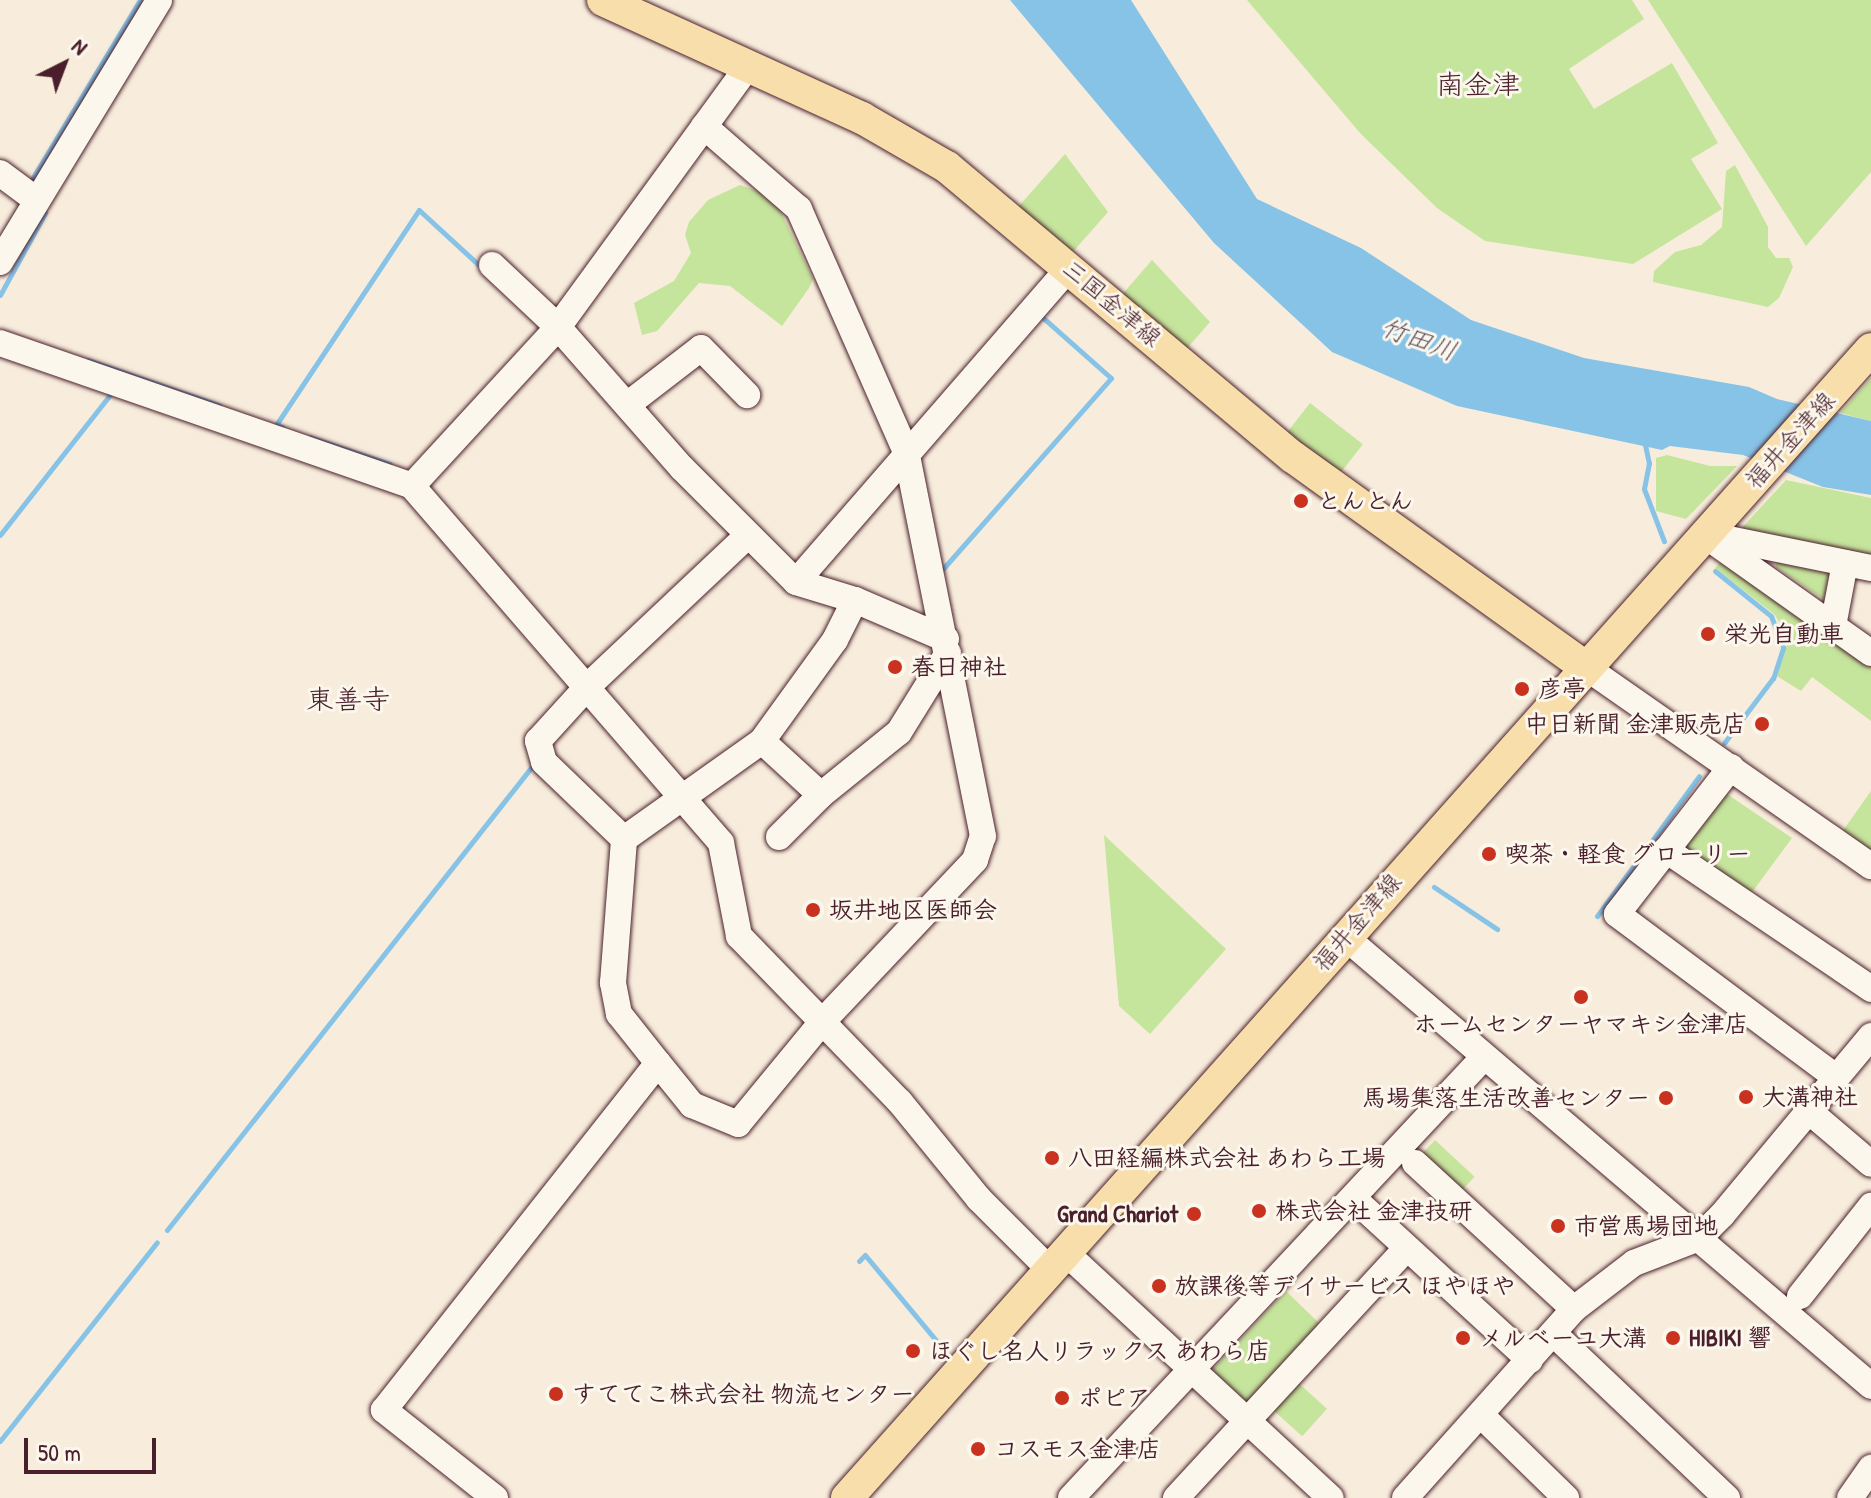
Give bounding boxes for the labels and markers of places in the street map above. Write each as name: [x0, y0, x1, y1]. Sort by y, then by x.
place label: とんとん: [1317, 487, 1413, 515]
marker: とんとん: [1292, 492, 1310, 510]
place label: 栄光自動車: [1724, 620, 1844, 648]
marker: 栄光自動車: [1699, 625, 1717, 643]
place label: 春日神社: [911, 653, 1007, 681]
marker: 春日神社: [886, 658, 904, 676]
place label: 彦亭: [1538, 675, 1586, 703]
marker: 彦亭: [1513, 680, 1531, 698]
place label: 中日新聞 金津販売店: [1524, 710, 1746, 738]
marker: 中日新聞 金津販売店: [1753, 715, 1771, 733]
place label: 喫茶・軽食 グローリー: [1505, 840, 1751, 868]
marker: 喫茶・軽食 グローリー: [1480, 845, 1498, 863]
place label: 坂井地区医師会: [829, 896, 997, 924]
marker: 坂井地区医師会: [804, 901, 822, 919]
marker: ホームセンターヤマキシ金津店: [1572, 988, 1590, 1006]
place label: ホームセンターヤマキシ金津店: [1413, 1010, 1749, 1038]
place label: 大溝神社: [1762, 1083, 1858, 1111]
place label: 馬場集落生活改善センター: [1362, 1084, 1650, 1112]
marker: 大溝神社: [1737, 1088, 1755, 1106]
marker: 馬場集落生活改善センター: [1657, 1089, 1675, 1107]
place label: 八田経編株式会社 あわら工場: [1068, 1144, 1386, 1172]
marker: 八田経編株式会社 あわら工場: [1043, 1149, 1061, 1167]
place label: 株式会社 金津技研: [1275, 1197, 1473, 1225]
place label: Grand Chariot: [1057, 1200, 1178, 1228]
marker: 株式会社 金津技研: [1250, 1202, 1268, 1220]
marker: Grand Chariot: [1185, 1205, 1203, 1223]
place label: 市営馬場団地: [1574, 1212, 1718, 1240]
marker: 市営馬場団地: [1549, 1217, 1567, 1235]
place label: 放課後等デイサービス ほやほや: [1175, 1272, 1517, 1300]
marker: 放課後等デイサービス ほやほや: [1150, 1277, 1168, 1295]
place label: メルベーユ大溝: [1479, 1324, 1647, 1352]
place label: HIBIKI 響: [1689, 1324, 1771, 1352]
marker: メルベーユ大溝: [1454, 1329, 1472, 1347]
marker: HIBIKI 響: [1664, 1329, 1682, 1347]
place label: ほぐし名人リラックス あわら店: [929, 1337, 1271, 1365]
marker: ほぐし名人リラックス あわら店: [904, 1342, 922, 1360]
place label: すててこ株式会社 物流センター: [572, 1380, 914, 1408]
place label: ポピア: [1078, 1384, 1150, 1412]
marker: すててこ株式会社 物流センター: [547, 1385, 565, 1403]
marker: ポピア: [1053, 1389, 1071, 1407]
place label: コスモス金津店: [994, 1435, 1162, 1463]
marker: コスモス金津店: [969, 1440, 987, 1458]

